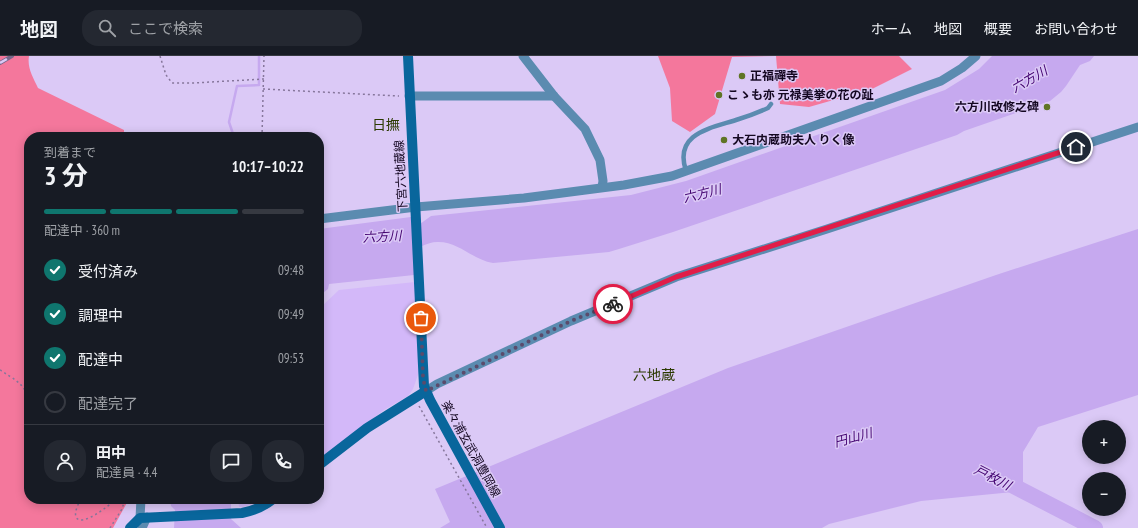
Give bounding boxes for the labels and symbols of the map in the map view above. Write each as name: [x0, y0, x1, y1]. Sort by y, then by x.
water label: 六方川: [1008, 61, 1052, 97]
place label: 正福禪寺: [750, 68, 798, 83]
marker: 正福禪寺: [737, 71, 747, 81]
place label: こゝも亦 元禄美挙の花の趾: [727, 87, 873, 102]
marker: こゝも亦 元禄美挙の花の趾: [714, 90, 724, 100]
place label: 六方川改修之碑: [955, 99, 1039, 114]
marker: 六方川改修之碑: [1042, 102, 1052, 112]
district label: 日撫: [372, 116, 400, 134]
pin: [1059, 130, 1093, 164]
place label: 大石内蔵助夫人 りく像: [732, 132, 854, 147]
marker: 大石内蔵助夫人 りく像: [719, 135, 729, 145]
street label: 下宮六地蔵線: [391, 140, 410, 212]
water label: 六方川: [681, 180, 725, 206]
water label: 六方川: [362, 227, 404, 246]
courier: [593, 284, 633, 324]
pin: [404, 301, 438, 335]
district label: 六地蔵: [633, 366, 675, 384]
street label: 楽々浦玄武洞豊岡線: [439, 398, 504, 500]
water label: 円山川: [832, 424, 876, 451]
water label: 戸枚川: [972, 461, 1016, 495]

